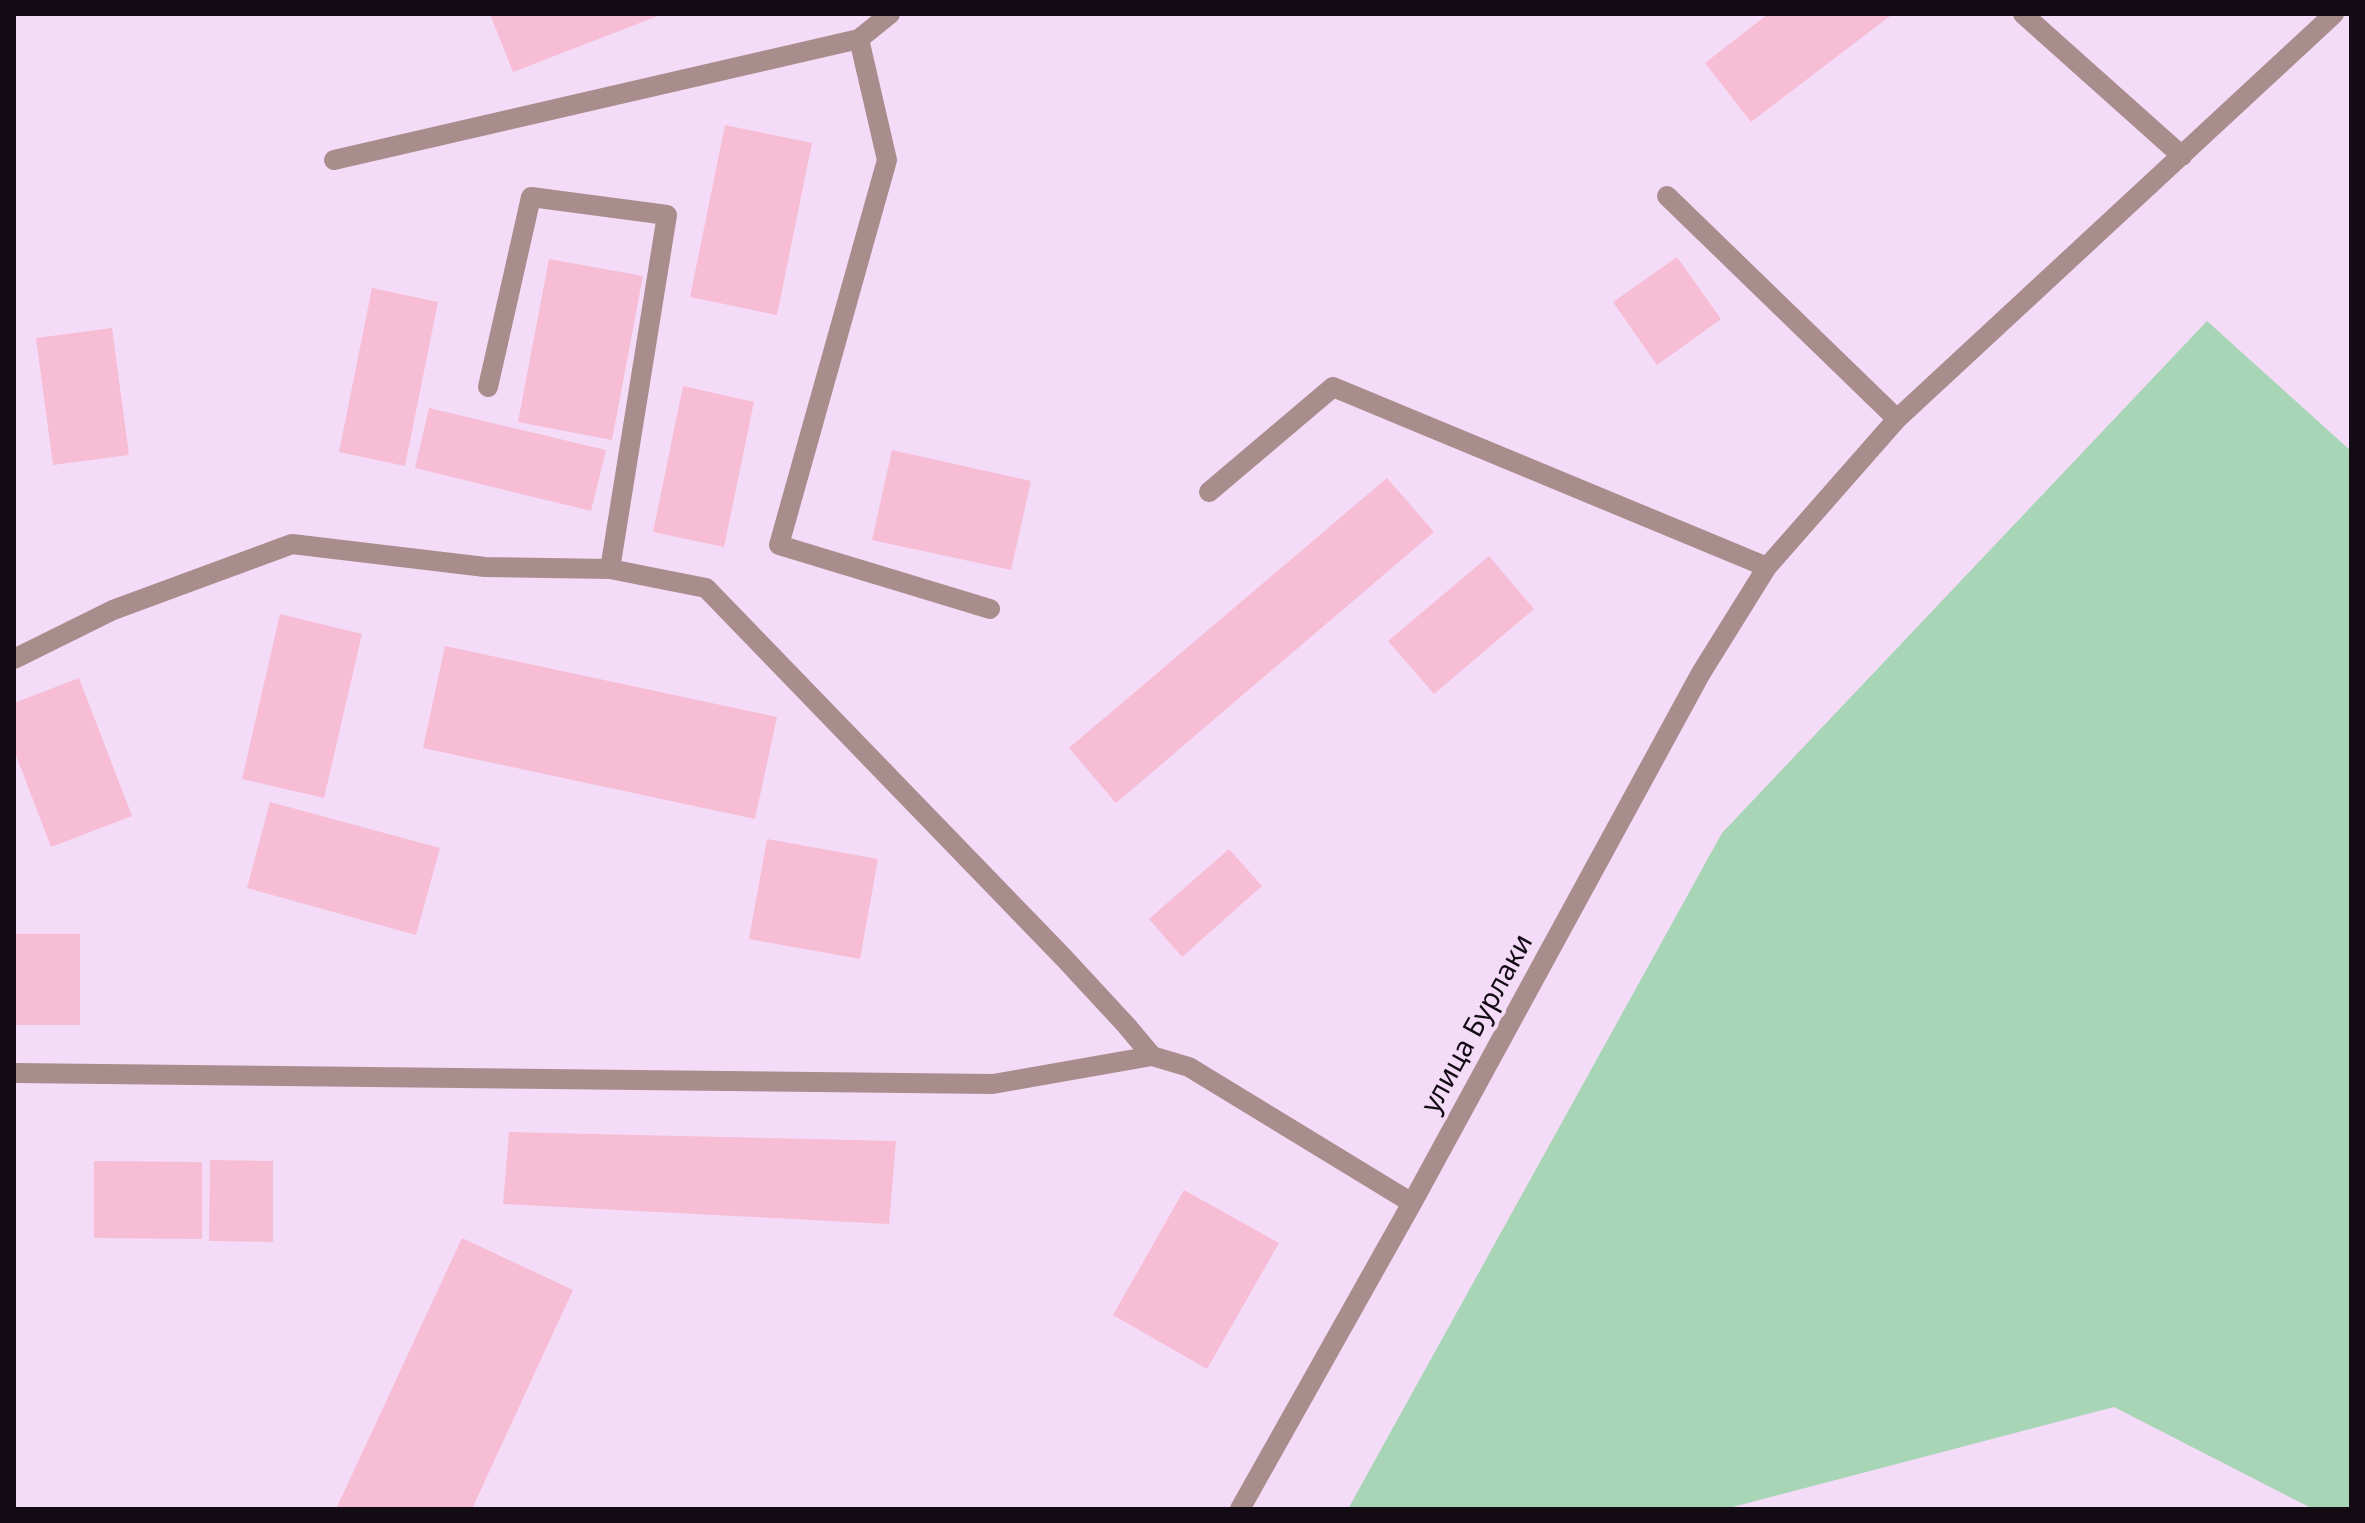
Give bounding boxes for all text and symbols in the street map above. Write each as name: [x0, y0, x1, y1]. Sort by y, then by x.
street label: улица Бурлаки: [1415, 929, 1541, 1119]

